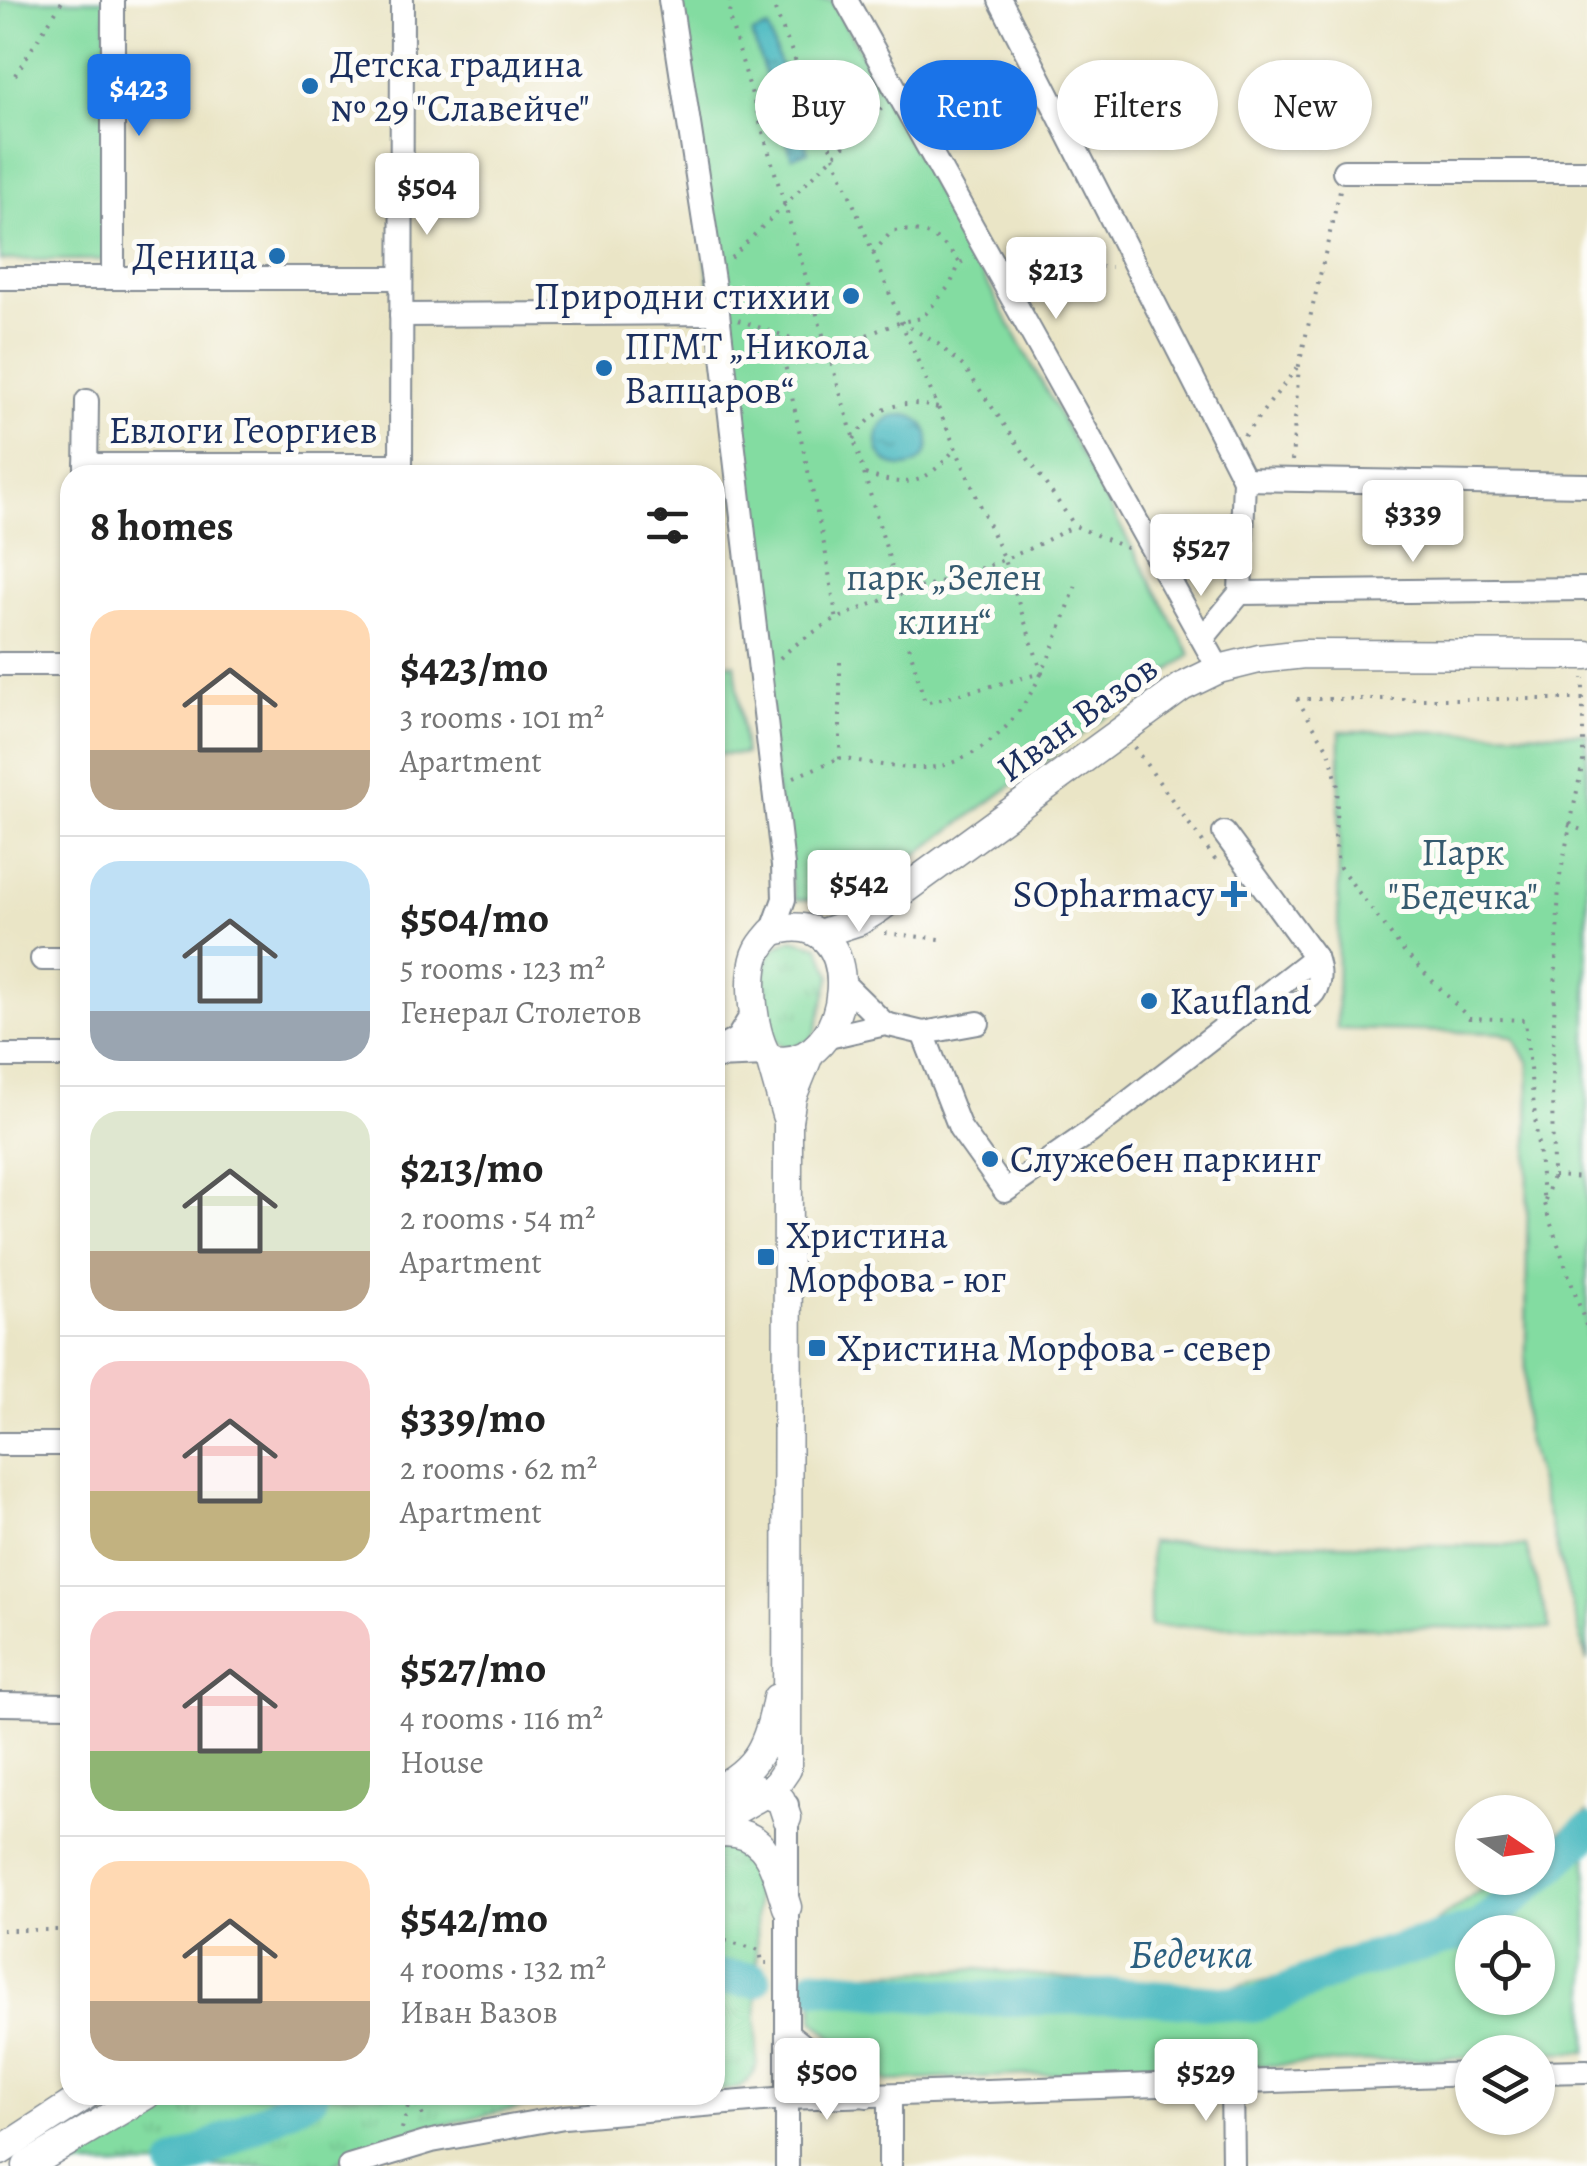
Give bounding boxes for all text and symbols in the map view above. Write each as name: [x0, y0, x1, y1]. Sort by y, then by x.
place label: Детска градина № 29 "Славейче": [330, 38, 590, 134]
pin: $423: [80, 54, 198, 139]
chip: Buy: [755, 60, 880, 150]
chip: Rent: [900, 60, 1037, 150]
chip: Filters: [1057, 60, 1218, 150]
chip: New: [1238, 60, 1372, 150]
text: $423: [109, 64, 169, 108]
marker: Детска градина № 29 "Славейче": [299, 75, 321, 97]
pin: $504: [368, 153, 486, 238]
text: $504: [397, 163, 457, 207]
place label: Деница: [132, 230, 257, 282]
pin: $213: [997, 237, 1115, 322]
marker: Деница: [266, 245, 288, 267]
text: $213: [1028, 247, 1084, 291]
place label: Природни стихии: [533, 270, 831, 322]
marker: Природни стихии: [840, 285, 862, 307]
place label: ПГМТ „Никола Вапцаров“: [624, 320, 870, 416]
marker: ПГМТ „Никола Вапцаров“: [593, 357, 615, 379]
street label: Евлоги Георгиев: [108, 404, 378, 456]
pin: $339: [1354, 480, 1472, 565]
text: $339: [1384, 490, 1442, 534]
text: 8 homes: [90, 497, 234, 554]
icon: filters: [640, 498, 695, 553]
pin: $527: [1142, 514, 1260, 599]
text: $527: [1172, 524, 1230, 568]
park label: парк „Зелен клин“: [846, 551, 1042, 647]
text: $423/mo: [400, 638, 548, 695]
street label: Иван Вазов: [986, 642, 1168, 794]
icon: home: [170, 650, 290, 770]
text: 3 rooms · 101 m²: [400, 695, 604, 739]
text: Apartment: [400, 739, 542, 783]
park label: Парк "Бедечка": [1388, 826, 1538, 922]
pin: $542: [800, 850, 918, 935]
text: $542: [829, 860, 889, 904]
place label: SOpharmacy: [1013, 868, 1215, 920]
marker: SOpharmacy: [1223, 883, 1245, 905]
text: $504/mo: [400, 889, 549, 946]
icon: home: [170, 901, 290, 1021]
text: 5 rooms · 123 m²: [400, 946, 605, 990]
place label: Kaufland: [1169, 975, 1312, 1027]
text: Генерал Столетов: [400, 990, 642, 1034]
marker: Kaufland: [1138, 990, 1160, 1012]
place label: Служебен паркинг: [1010, 1133, 1321, 1185]
text: $213/mo: [400, 1139, 544, 1196]
marker: Служебен паркинг: [979, 1148, 1001, 1170]
icon: home: [170, 1151, 290, 1271]
text: 2 rooms · 54 m²: [400, 1196, 596, 1240]
place label: Христина Морфова - юг: [786, 1209, 1006, 1305]
text: Apartment: [400, 1240, 542, 1284]
marker: Христина Морфова - юг: [755, 1246, 777, 1268]
place label: Христина Морфова - север: [837, 1322, 1271, 1374]
marker: Христина Морфова - север: [806, 1337, 828, 1359]
text: $339/mo: [400, 1389, 546, 1446]
icon: home: [170, 1401, 290, 1521]
text: 2 rooms · 62 m²: [400, 1446, 597, 1490]
text: Apartment: [400, 1490, 542, 1534]
text: $527/mo: [400, 1639, 546, 1696]
icon: home: [170, 1651, 290, 1771]
text: 4 rooms · 116 m²: [400, 1696, 603, 1740]
text: House: [400, 1740, 484, 1784]
north arrow: [1455, 1795, 1555, 1895]
map controls: [1455, 1795, 1555, 2135]
text: $542/mo: [400, 1889, 548, 1946]
icon: home: [170, 1901, 290, 2021]
button: locate: [1455, 1915, 1555, 2015]
water label: Бедечка: [1129, 1927, 1253, 1982]
text: 4 rooms · 132 m²: [400, 1946, 606, 1990]
text: Иван Вазов: [400, 1990, 558, 2034]
button: layers: [1455, 2035, 1555, 2135]
pin: $500: [768, 2038, 886, 2123]
pin: $529: [1147, 2039, 1265, 2124]
text: $500: [797, 2048, 857, 2092]
text: $529: [1177, 2049, 1235, 2093]

